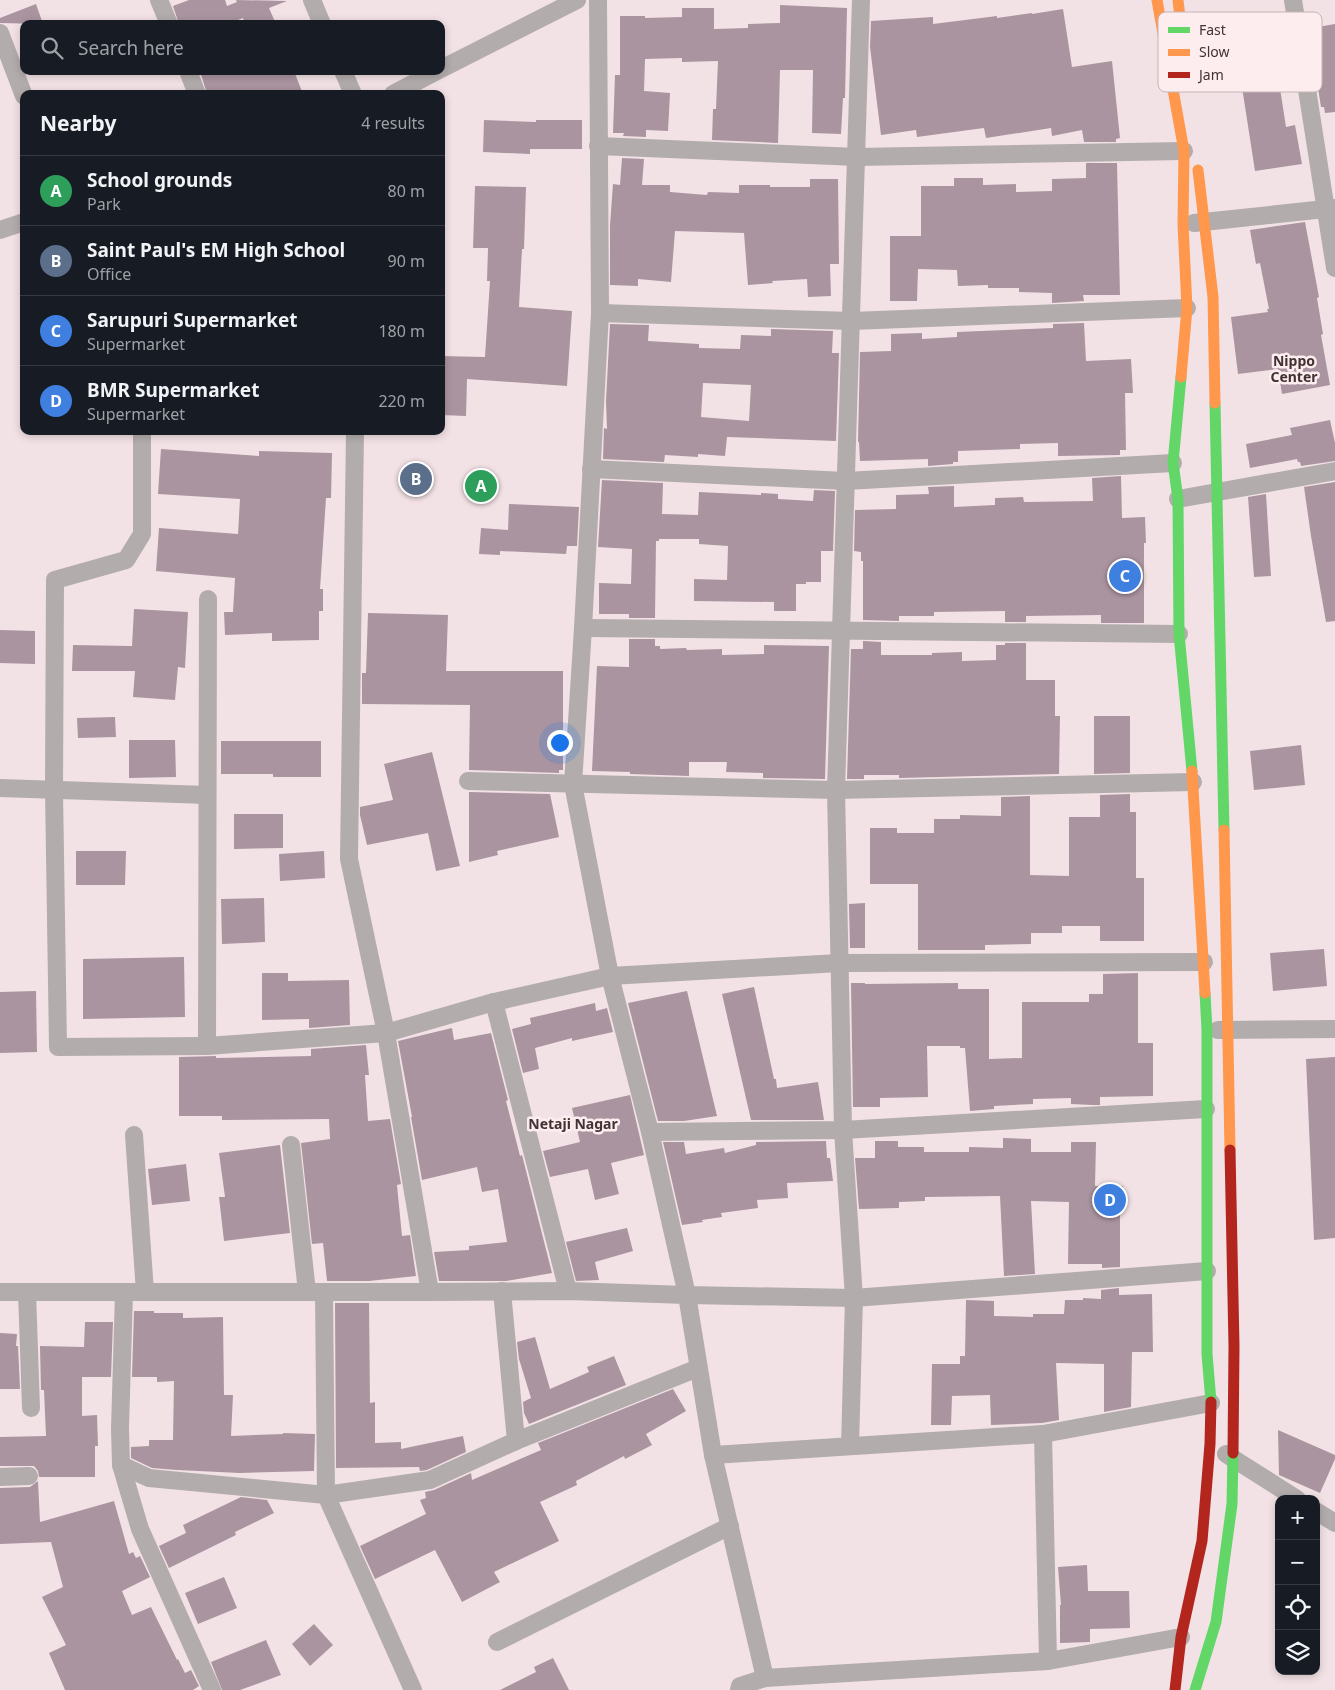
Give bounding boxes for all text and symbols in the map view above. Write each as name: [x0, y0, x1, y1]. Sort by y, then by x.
legend: [1158, 12, 1322, 92]
search box: [20, 20, 445, 75]
text: Fast: [1199, 20, 1226, 39]
icon: search: [38, 34, 66, 62]
text: Search here: [78, 35, 184, 61]
text: Slow: [1199, 42, 1230, 61]
text: Jam: [1197, 65, 1224, 84]
text: Nearby: [40, 109, 116, 137]
text: 4 results: [361, 112, 425, 134]
text: School grounds: [87, 167, 232, 193]
text: A: [50, 180, 62, 202]
text: 80 m: [388, 180, 425, 202]
text: Park: [87, 193, 121, 215]
text: Saint Paul's EM High School: [87, 237, 345, 263]
text: B: [51, 250, 61, 272]
text: 90 m: [388, 250, 425, 272]
text: Office: [87, 263, 131, 285]
text: Sarupuri Supermarket: [87, 307, 298, 333]
text: C: [51, 320, 61, 342]
text: 180 m: [378, 320, 425, 342]
text: Supermarket: [87, 333, 185, 355]
district label: Nippo Center: [1270, 351, 1318, 386]
text: BMR Supermarket: [87, 377, 259, 403]
text: D: [50, 390, 62, 412]
text: 220 m: [378, 390, 425, 412]
text: Supermarket: [87, 403, 185, 425]
pin: B: [400, 460, 432, 498]
pin: A: [465, 467, 497, 505]
pin: C: [1109, 557, 1141, 595]
your location: [547, 730, 573, 756]
district label: Netaji Nagar: [528, 1114, 618, 1133]
pin: D: [1094, 1181, 1126, 1219]
map controls: [1275, 1495, 1320, 1675]
button: +: [1275, 1495, 1320, 1540]
button: −: [1275, 1540, 1320, 1585]
button: locate: [1275, 1585, 1320, 1630]
button: layers: [1275, 1630, 1320, 1675]

